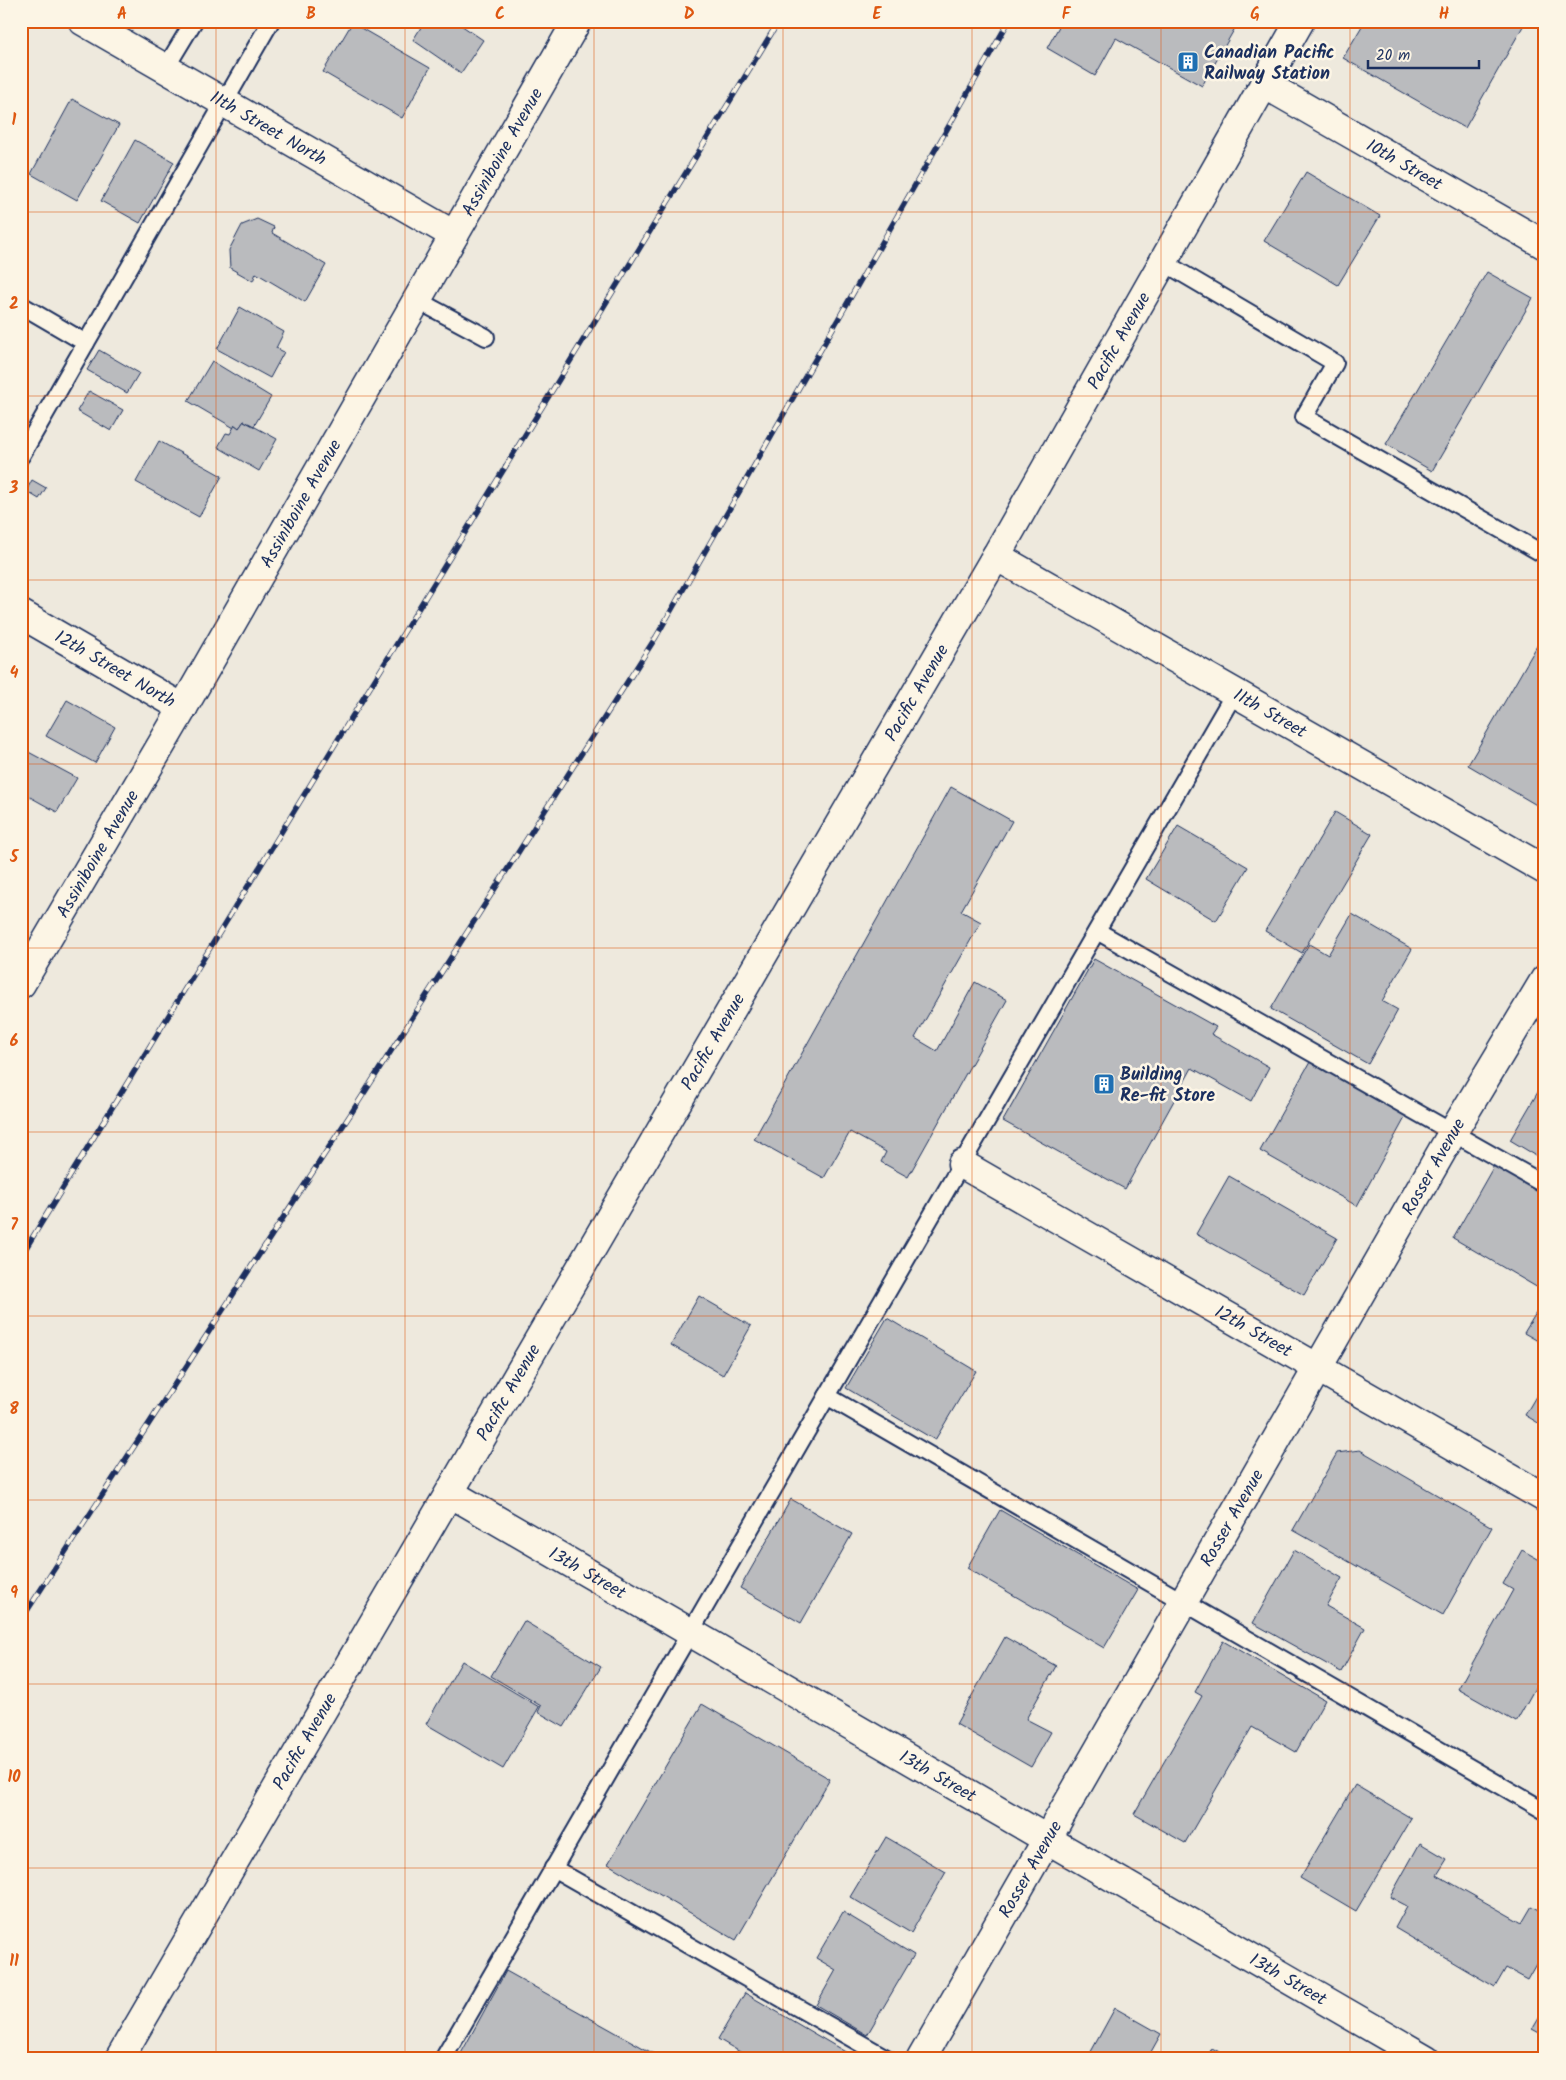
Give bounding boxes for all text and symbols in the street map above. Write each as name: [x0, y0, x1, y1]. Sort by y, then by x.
text: A: [117, 2, 127, 27]
text: B: [306, 2, 316, 27]
text: C: [495, 2, 505, 27]
text: D: [684, 2, 695, 27]
text: E: [873, 2, 883, 27]
text: F: [1062, 2, 1072, 27]
text: G: [1250, 2, 1260, 27]
text: H: [1439, 2, 1449, 27]
scale bar: [1368, 38, 1480, 70]
place label: Canadian Pacific Railway Station: [1204, 39, 1335, 89]
text: 20 m: [1376, 44, 1410, 68]
building icon: Canadian Pacific Railway Station: [1176, 50, 1200, 74]
street label: Assiniboine Avenue: [455, 83, 552, 223]
street label: 11th Street North: [204, 84, 332, 175]
text: 1: [12, 108, 17, 133]
street label: 10th Street: [1360, 132, 1448, 200]
street label: Pacific Avenue: [1080, 287, 1159, 396]
text: 2: [9, 292, 19, 317]
street label: Assiniboine Avenue: [253, 434, 350, 574]
text: 3: [9, 476, 19, 501]
street label: 12th Street North: [49, 623, 181, 717]
street label: Pacific Avenue: [878, 639, 957, 747]
text: 4: [10, 661, 19, 686]
street label: 11th Street: [1227, 682, 1313, 747]
street label: Assiniboine Avenue: [50, 785, 148, 924]
text: 5: [9, 845, 20, 870]
street label: Pacific Avenue: [674, 988, 754, 1096]
text: 6: [10, 1029, 19, 1054]
place label: Building Re-fit Store: [1120, 1061, 1215, 1111]
building icon: Building Re-fit Store: [1092, 1072, 1116, 1096]
street label: Rosser Avenue: [1395, 1113, 1474, 1221]
text: 7: [10, 1213, 18, 1238]
street label: 12th Street: [1208, 1298, 1298, 1367]
street label: Pacific Avenue: [470, 1339, 549, 1447]
text: 8: [9, 1397, 19, 1422]
street label: Rosser Avenue: [1193, 1464, 1272, 1573]
street label: 13th Street: [543, 1540, 632, 1609]
text: 9: [10, 1581, 18, 1606]
street label: Pacific Avenue: [266, 1688, 346, 1796]
street label: 13th Street: [893, 1743, 982, 1812]
text: 10: [7, 1765, 21, 1790]
street label: Rosser Avenue: [992, 1816, 1071, 1924]
street label: 13th Street: [1243, 1946, 1333, 2015]
text: 11: [9, 1949, 19, 1974]

